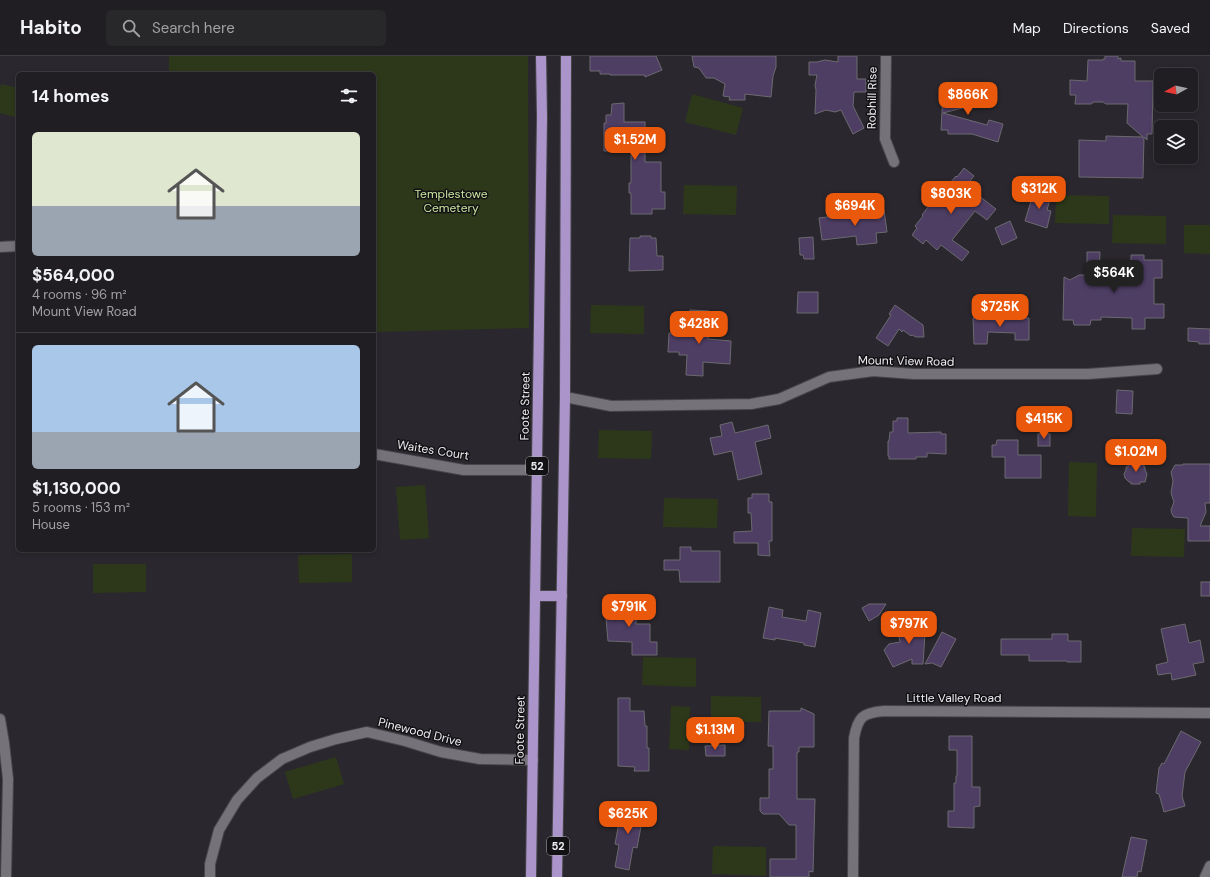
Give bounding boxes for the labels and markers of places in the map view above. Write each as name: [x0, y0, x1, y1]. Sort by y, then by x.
pin: $866K: [940, 82, 996, 116]
pin: $1.52M: [602, 127, 668, 161]
pin: $312K: [1011, 176, 1067, 210]
pin: $803K: [923, 181, 979, 215]
pin: $694K: [827, 193, 883, 227]
pin: $564K: [1086, 260, 1142, 294]
pin: $725K: [972, 294, 1028, 328]
pin: $428K: [671, 311, 727, 345]
pin: $415K: [1016, 406, 1072, 440]
pin: $1.02M: [1103, 439, 1169, 473]
pin: $791K: [601, 594, 657, 628]
pin: $797K: [881, 611, 937, 645]
pin: $1.13M: [682, 717, 748, 751]
pin: $625K: [600, 801, 656, 835]

